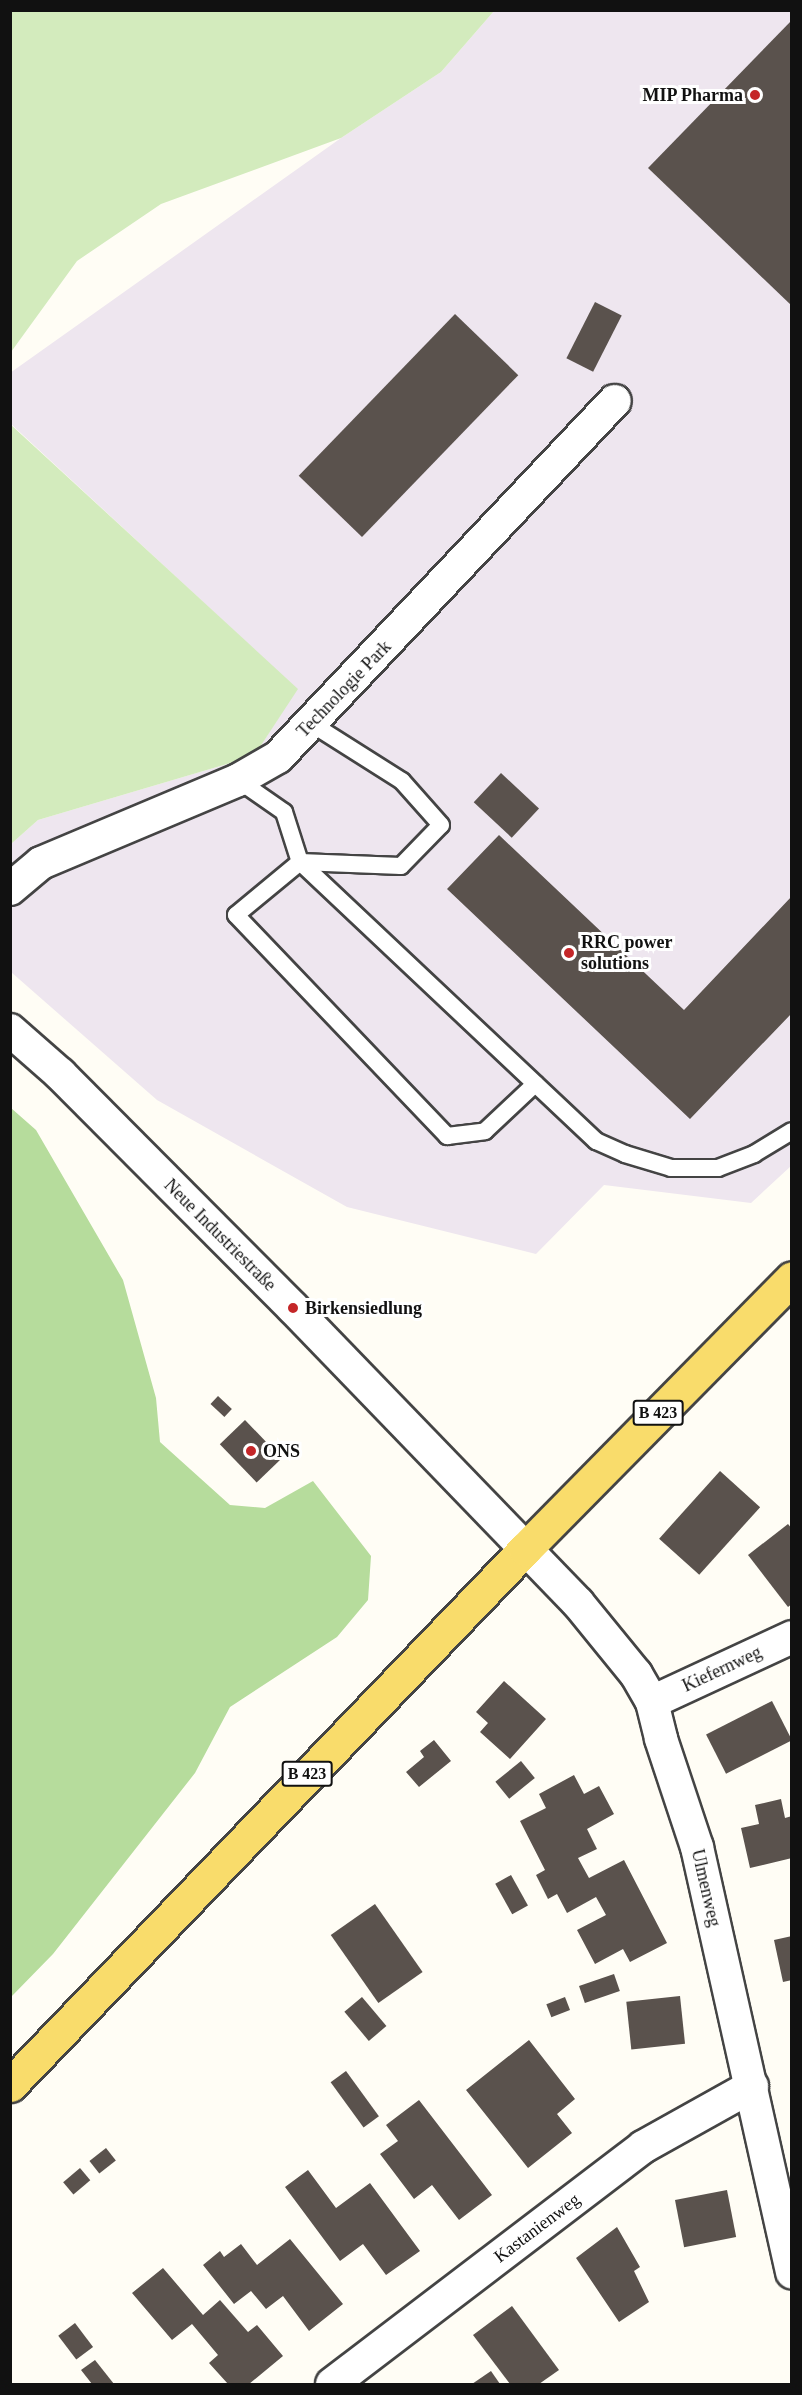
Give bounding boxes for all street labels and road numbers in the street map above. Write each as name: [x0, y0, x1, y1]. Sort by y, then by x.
street label: Technologie Park: [292, 636, 396, 742]
street label: Neue Industriestraße: [160, 1175, 280, 1295]
road number: B 423: [632, 1400, 684, 1426]
street label: Kiefernweg: [679, 1641, 765, 1697]
road number: B 423: [282, 1761, 332, 1787]
street label: Ulmenweg: [687, 1847, 725, 1929]
street label: Kastanienweg: [490, 2189, 584, 2267]

